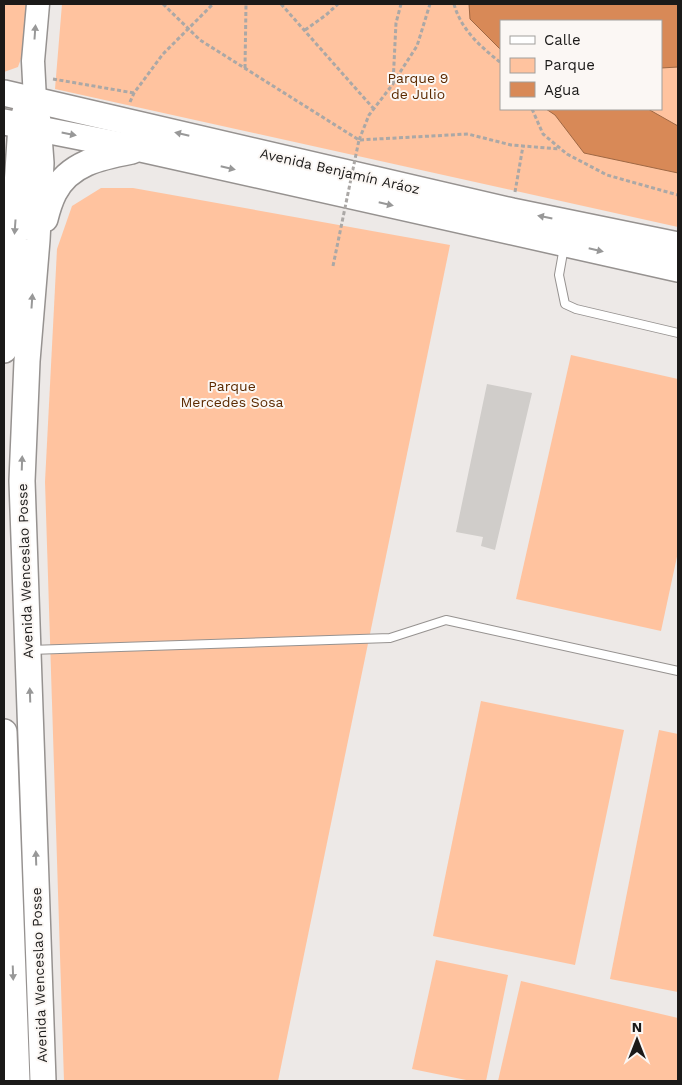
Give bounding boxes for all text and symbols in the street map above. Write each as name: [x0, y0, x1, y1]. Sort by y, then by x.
legend: [500, 20, 662, 110]
one-way arrow: [32, 24, 40, 40]
text: Calle: [544, 31, 581, 49]
text: Parque: [544, 56, 595, 74]
park label: Parque 9 de Julio: [388, 70, 448, 102]
text: Agua: [544, 81, 580, 99]
one-way arrow: [174, 130, 189, 138]
one-way arrow: [61, 131, 77, 139]
street label: Avenida Benjamín Aráoz: [258, 145, 422, 197]
one-way arrow: [220, 164, 235, 172]
one-way arrow: [379, 200, 395, 208]
one-way arrow: [536, 213, 552, 221]
one-way arrow: [10, 219, 18, 235]
one-way arrow: [589, 246, 604, 254]
one-way arrow: [28, 292, 36, 308]
park label: Parque Mercedes Sosa: [180, 378, 284, 410]
one-way arrow: [18, 455, 26, 471]
street label: Avenida Wenceslao Posse: [14, 483, 36, 659]
one-way arrow: [26, 687, 34, 703]
one-way arrow: [31, 849, 39, 865]
street label: Avenida Wenceslao Posse: [28, 887, 50, 1063]
one-way arrow: [9, 965, 17, 981]
north arrow: [612, 1015, 662, 1065]
text: N: [632, 1019, 642, 1035]

